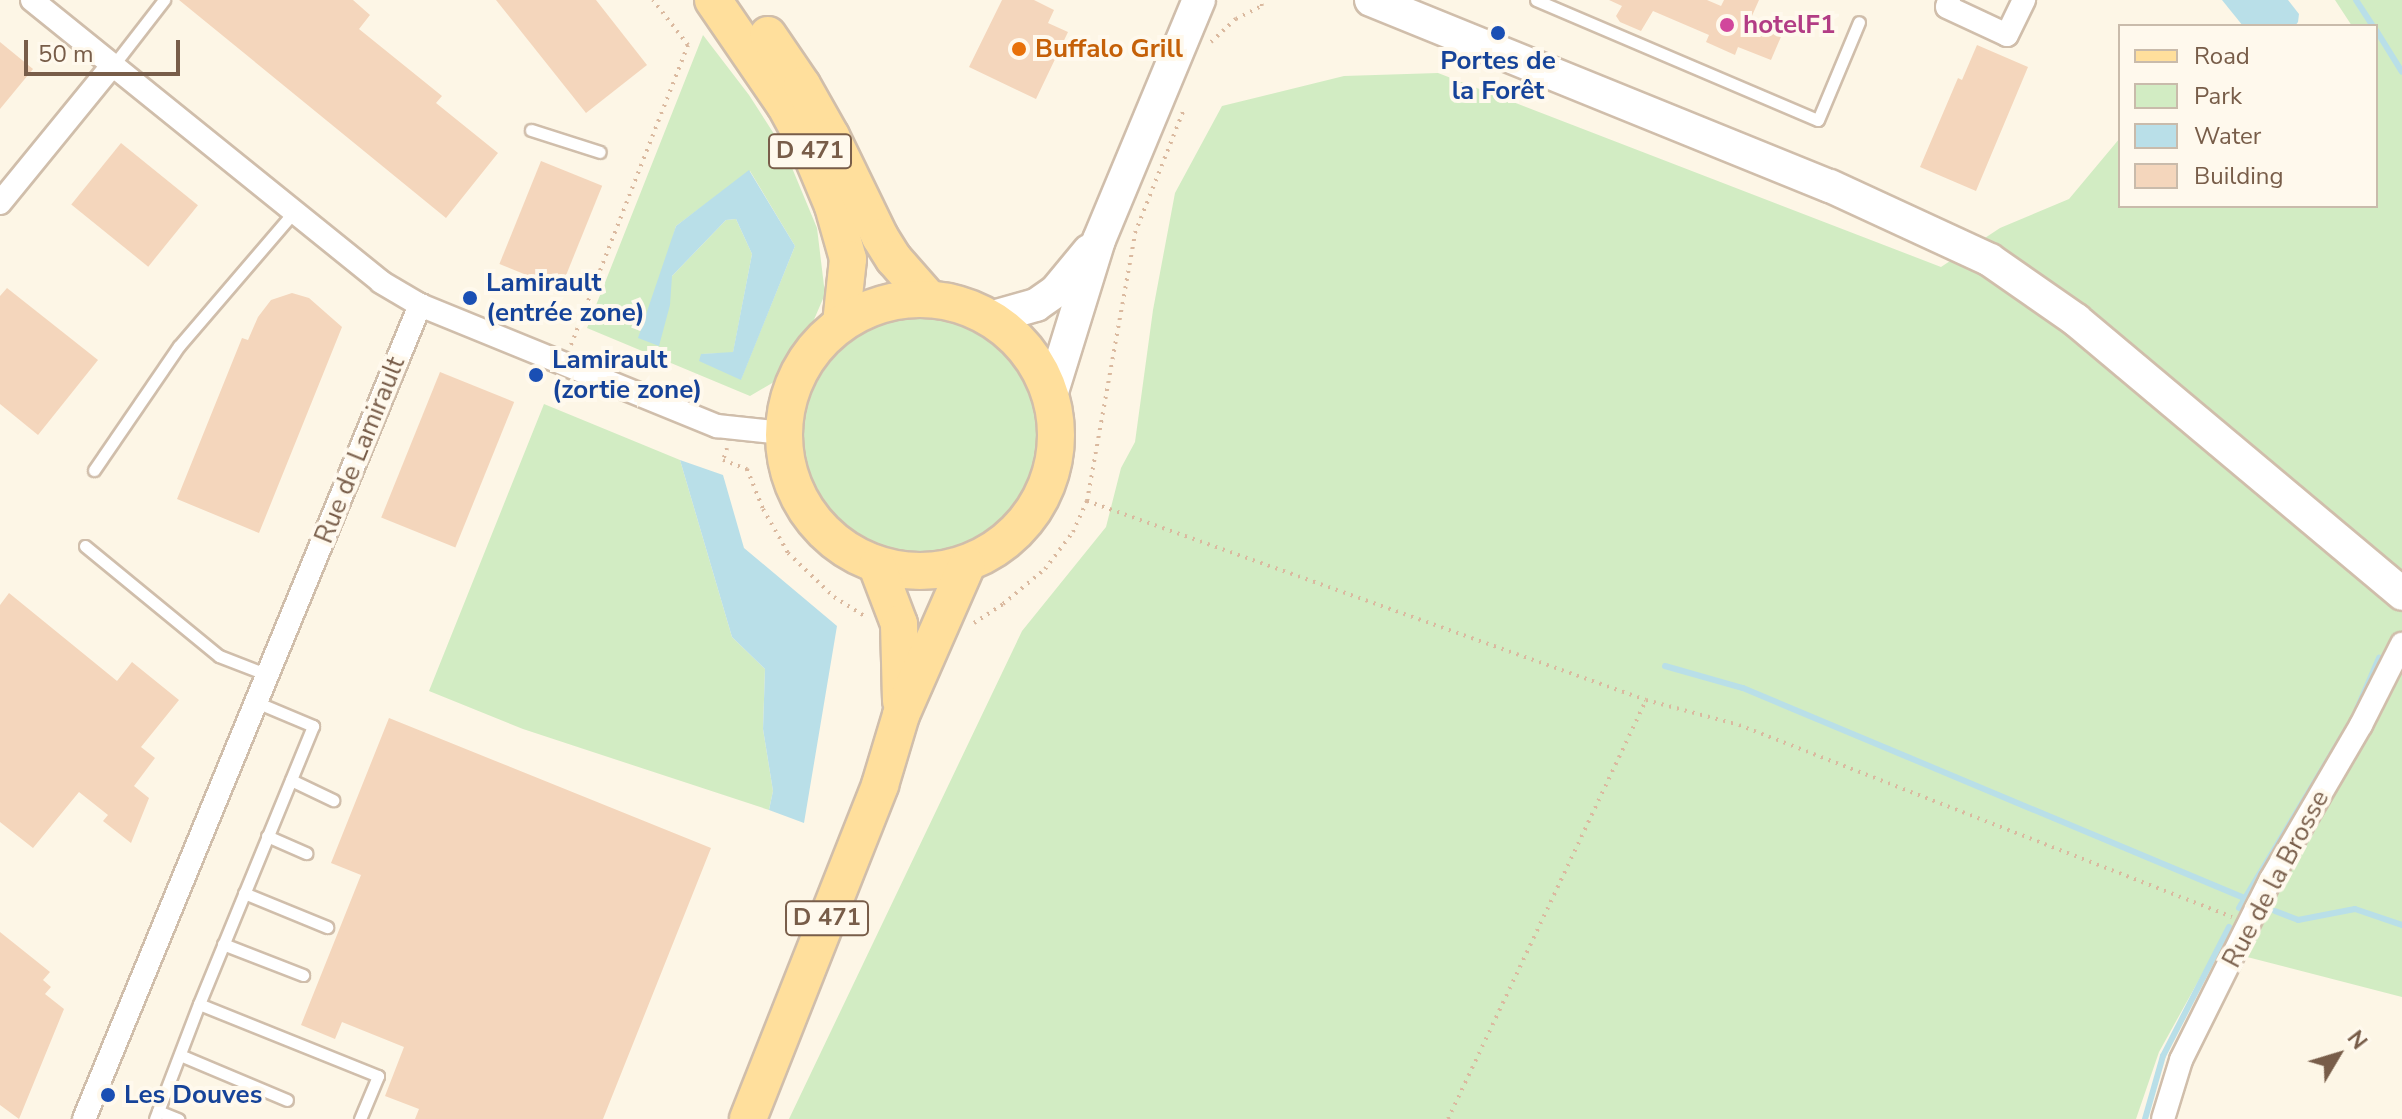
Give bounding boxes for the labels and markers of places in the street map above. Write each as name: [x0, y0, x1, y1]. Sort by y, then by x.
place label: hotelF1: [1743, 9, 1836, 41]
marker: hotelF1: [1718, 16, 1736, 34]
marker: Portes de la Forêt: [1489, 24, 1507, 42]
place label: Buffalo Grill: [1035, 33, 1183, 65]
marker: Buffalo Grill: [1010, 40, 1028, 58]
place label: Portes de la Forêt: [1440, 45, 1556, 106]
place label: Lamirault (entrée zone): [486, 267, 645, 328]
marker: Lamirault (entrée zone): [461, 289, 479, 307]
place label: Lamirault (zortie zone): [552, 344, 702, 406]
marker: Lamirault (zortie zone): [527, 366, 545, 384]
place label: Les Douves: [124, 1079, 262, 1111]
marker: Les Douves: [99, 1086, 117, 1104]

